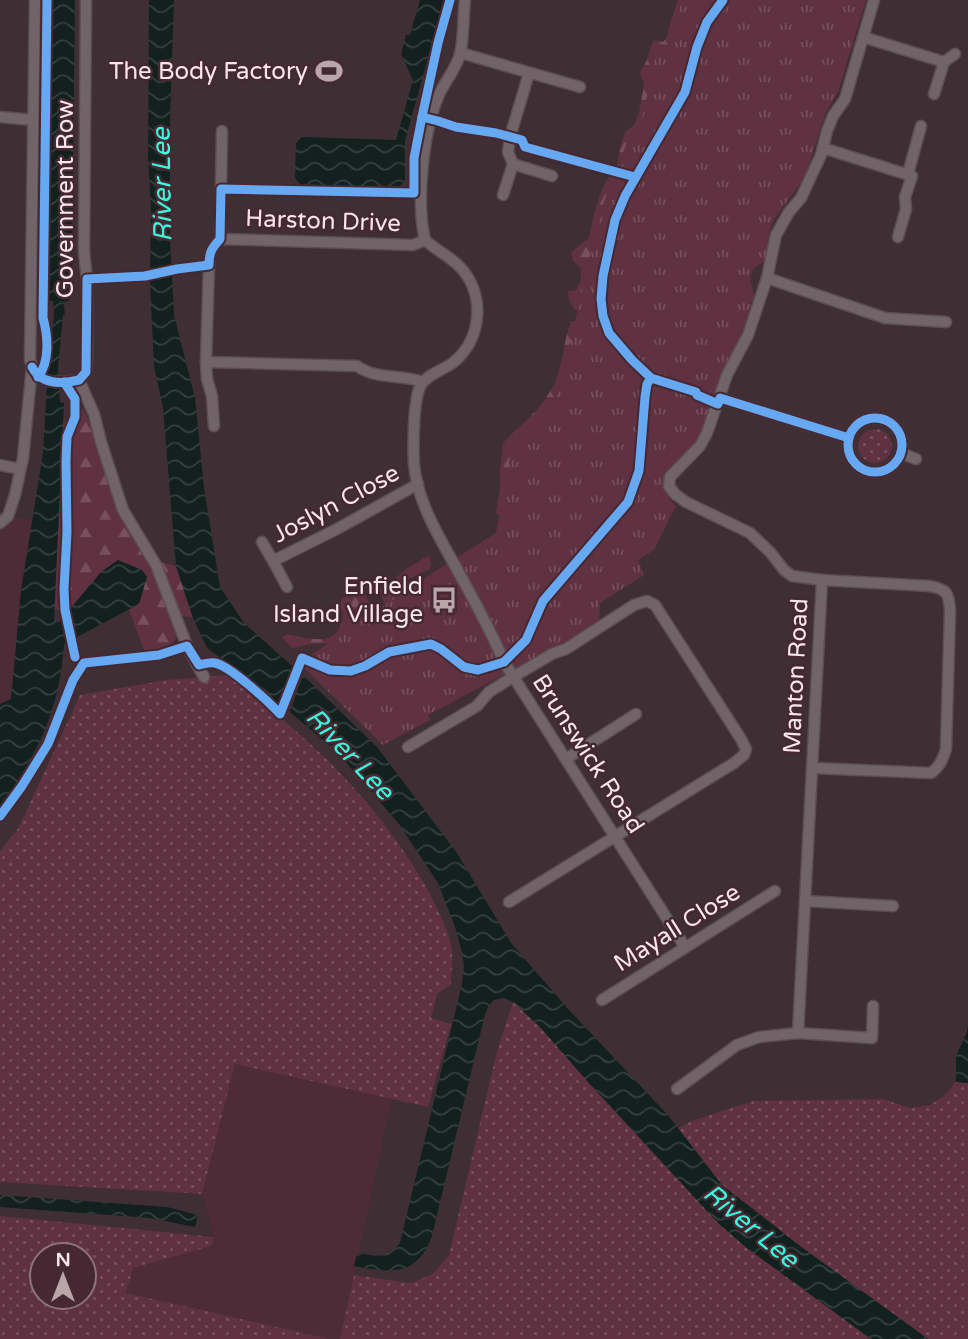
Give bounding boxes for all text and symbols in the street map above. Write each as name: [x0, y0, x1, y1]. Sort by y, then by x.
sports icon: The Body Factory: [314, 56, 344, 86]
place label: The Body Factory: [109, 57, 308, 86]
street label: Government Row: [51, 100, 80, 298]
water label: River Lee: [145, 126, 178, 242]
street label: Harston Drive: [245, 204, 401, 238]
street label: Joslyn Close: [268, 458, 404, 550]
place label: Enfield Island Village: [273, 572, 423, 629]
bus stop icon: Enfield Island Village: [429, 585, 459, 615]
street label: Manton Road: [777, 597, 815, 755]
street label: Brunswick Road: [526, 669, 650, 839]
water label: River Lee: [300, 702, 401, 807]
street label: Mayall Close: [609, 878, 745, 978]
water label: River Lee: [697, 1177, 806, 1275]
north arrow: [28, 1241, 98, 1311]
text: N: [55, 1249, 71, 1271]

